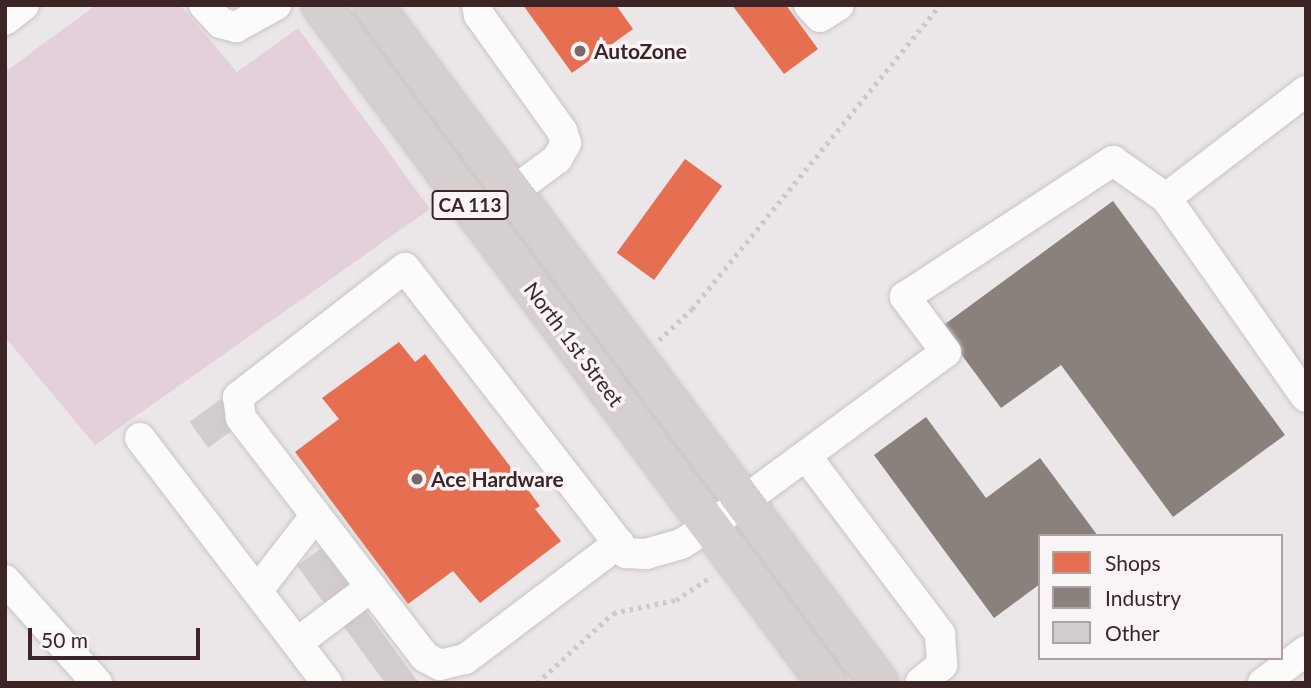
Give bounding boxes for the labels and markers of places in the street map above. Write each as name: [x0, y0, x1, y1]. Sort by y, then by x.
place label: AutoZone: [594, 38, 687, 64]
marker: AutoZone: [572, 43, 588, 59]
place label: Ace Hardware: [431, 466, 564, 492]
marker: Ace Hardware: [409, 471, 425, 487]

